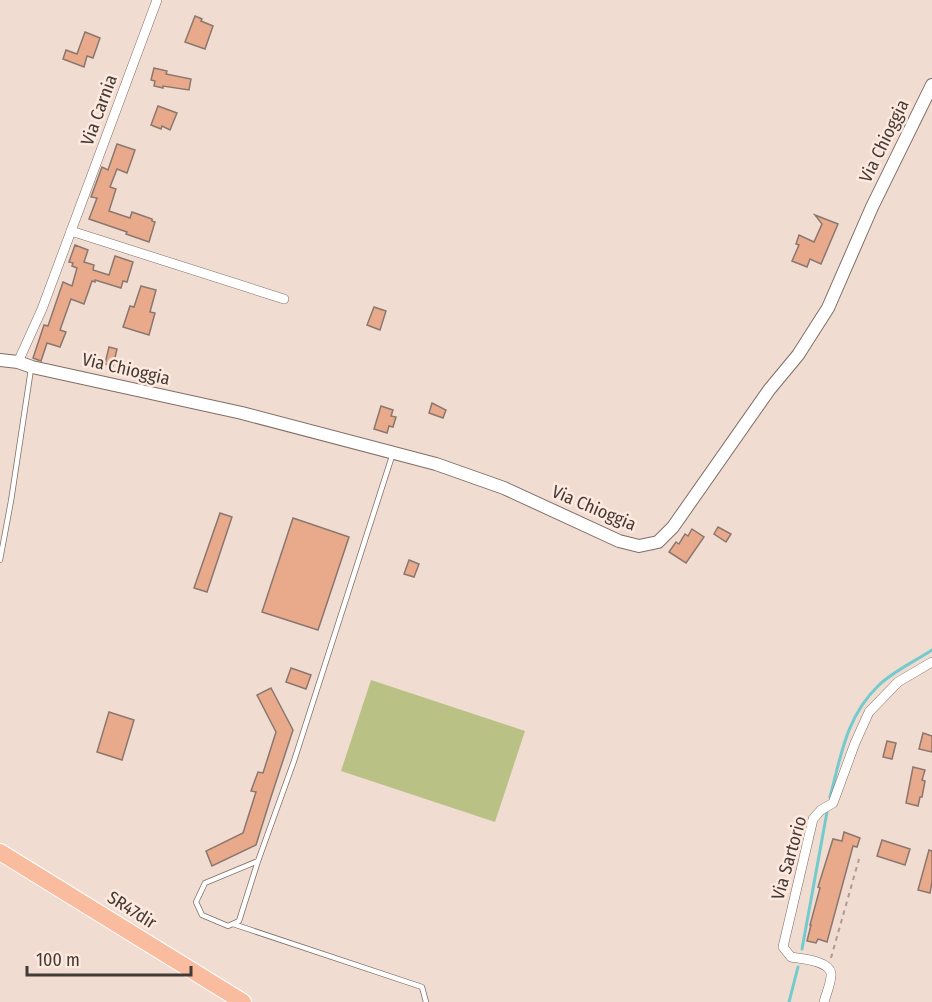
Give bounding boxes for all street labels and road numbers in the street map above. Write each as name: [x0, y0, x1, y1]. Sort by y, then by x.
street label: Via Carnia: [76, 71, 122, 148]
street label: Via Chioggia: [854, 96, 914, 186]
street label: Via Chioggia: [80, 348, 172, 390]
street label: Via Chioggia: [549, 480, 640, 536]
street label: Via Sartorio: [767, 814, 811, 902]
street label: SR47dir: [103, 886, 161, 934]

